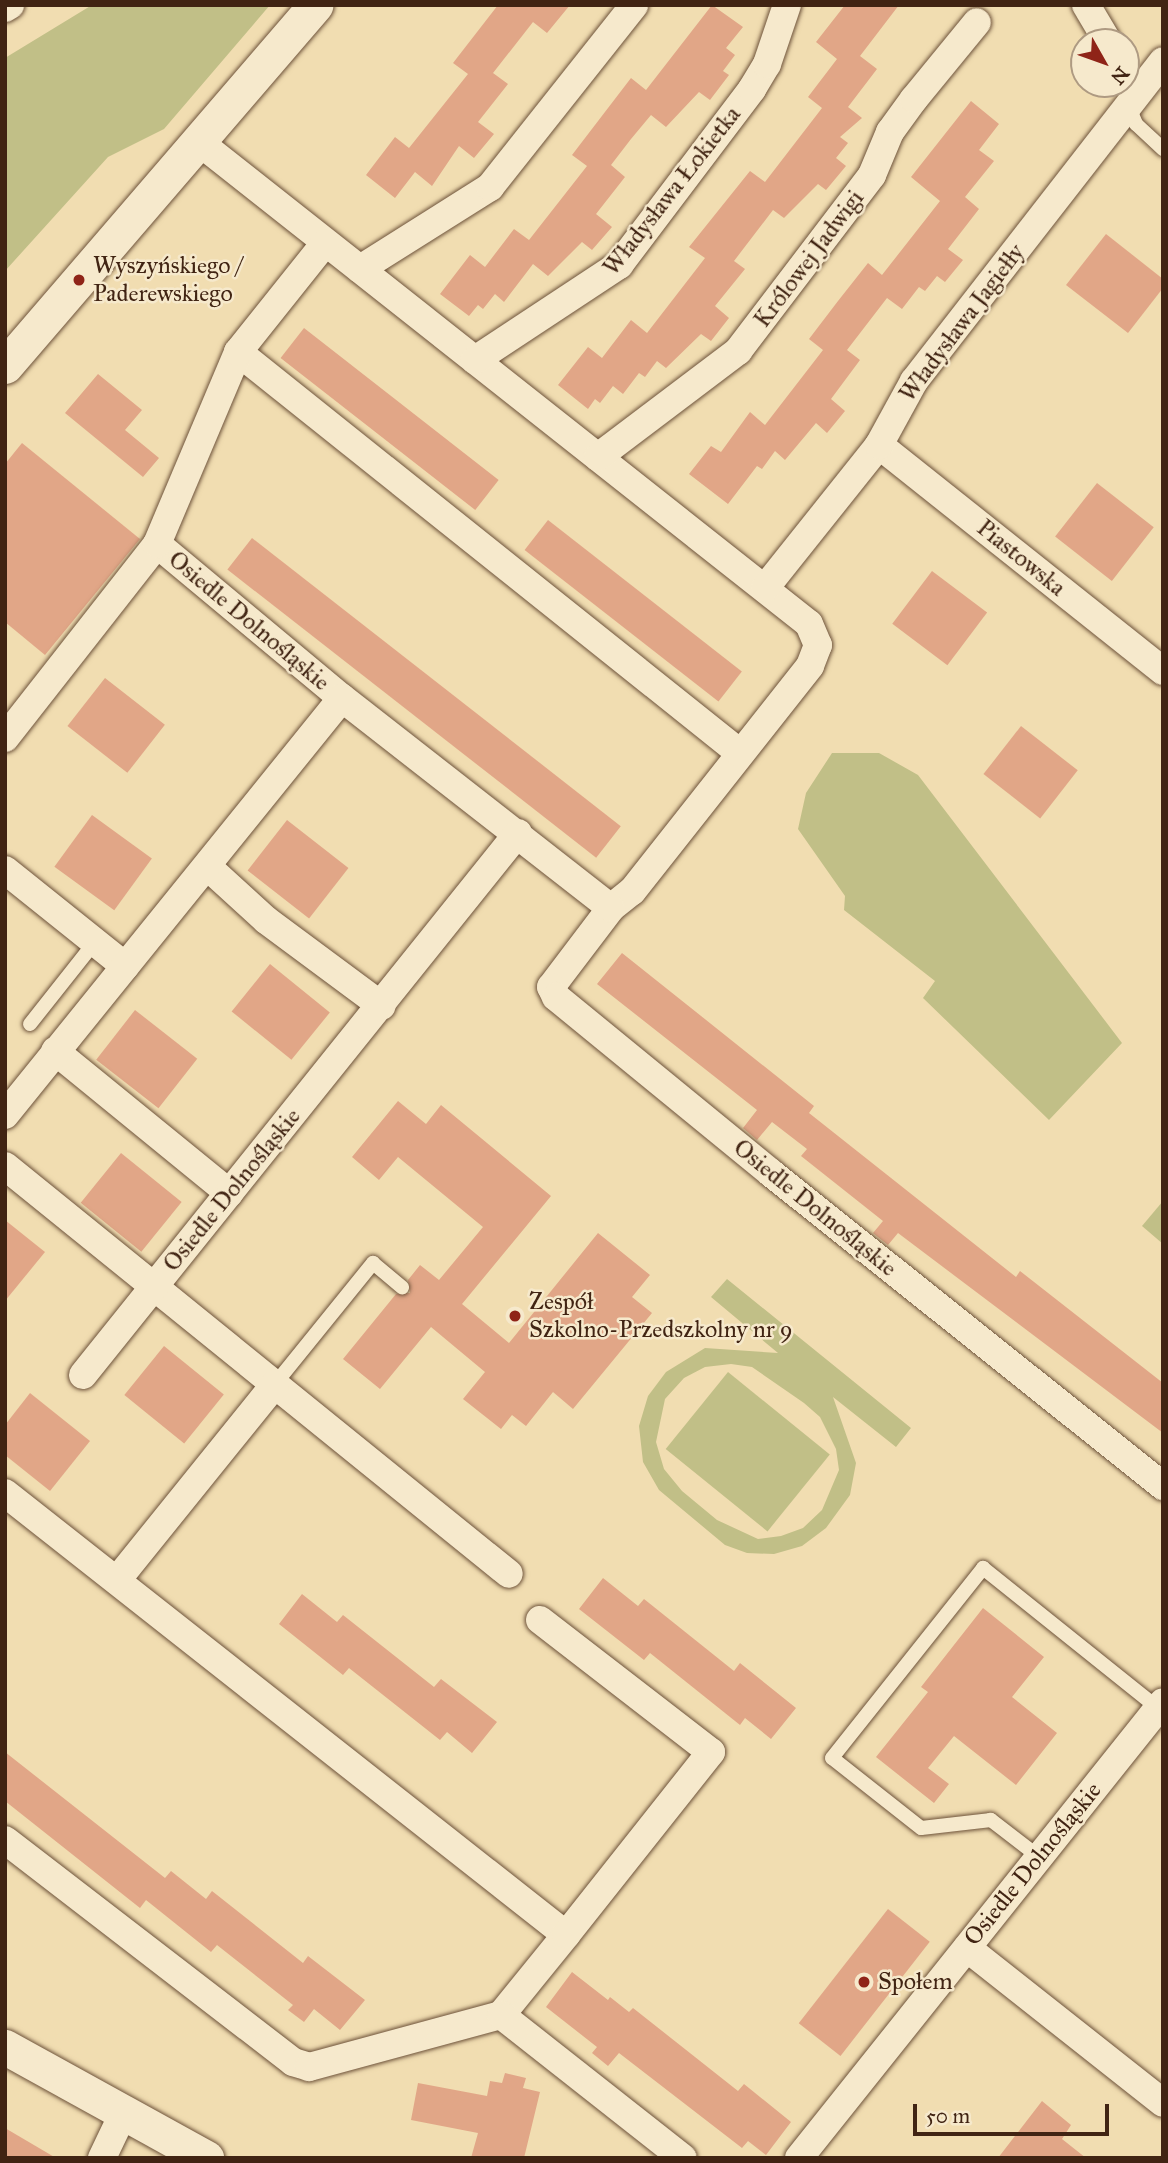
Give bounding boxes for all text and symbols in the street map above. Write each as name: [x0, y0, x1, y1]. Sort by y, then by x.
north arrow: [1070, 28, 1140, 98]
text: N: [1106, 62, 1134, 89]
street label: Władysława Łokietka: [597, 101, 747, 281]
street label: Królowej Jadwigi: [748, 185, 870, 333]
street label: Władysława Jagiełły: [893, 238, 1031, 408]
place label: Wyszyńskiego / Paderewskiego: [93, 252, 242, 308]
marker: Wyszyńskiego / Paderewskiego: [71, 272, 87, 288]
street label: Piastowska: [971, 514, 1071, 602]
street label: Osiedle Dolnośląskie: [162, 545, 336, 697]
street label: Osiedle Dolnośląskie: [157, 1103, 307, 1277]
street label: Osiedle Dolnośląskie: [728, 1133, 902, 1283]
place label: Zespół Szkolno-Przedszkolny nr 9: [529, 1288, 793, 1344]
marker: Zespół Szkolno-Przedszkolny nr 9: [507, 1308, 523, 1324]
street label: Osiedle Dolnośląskie: [958, 1777, 1108, 1951]
place label: Społem: [878, 1968, 953, 1996]
marker: Społem: [856, 1974, 872, 1990]
scale bar: [916, 2090, 1112, 2134]
text: 50 m: [926, 2103, 970, 2129]

